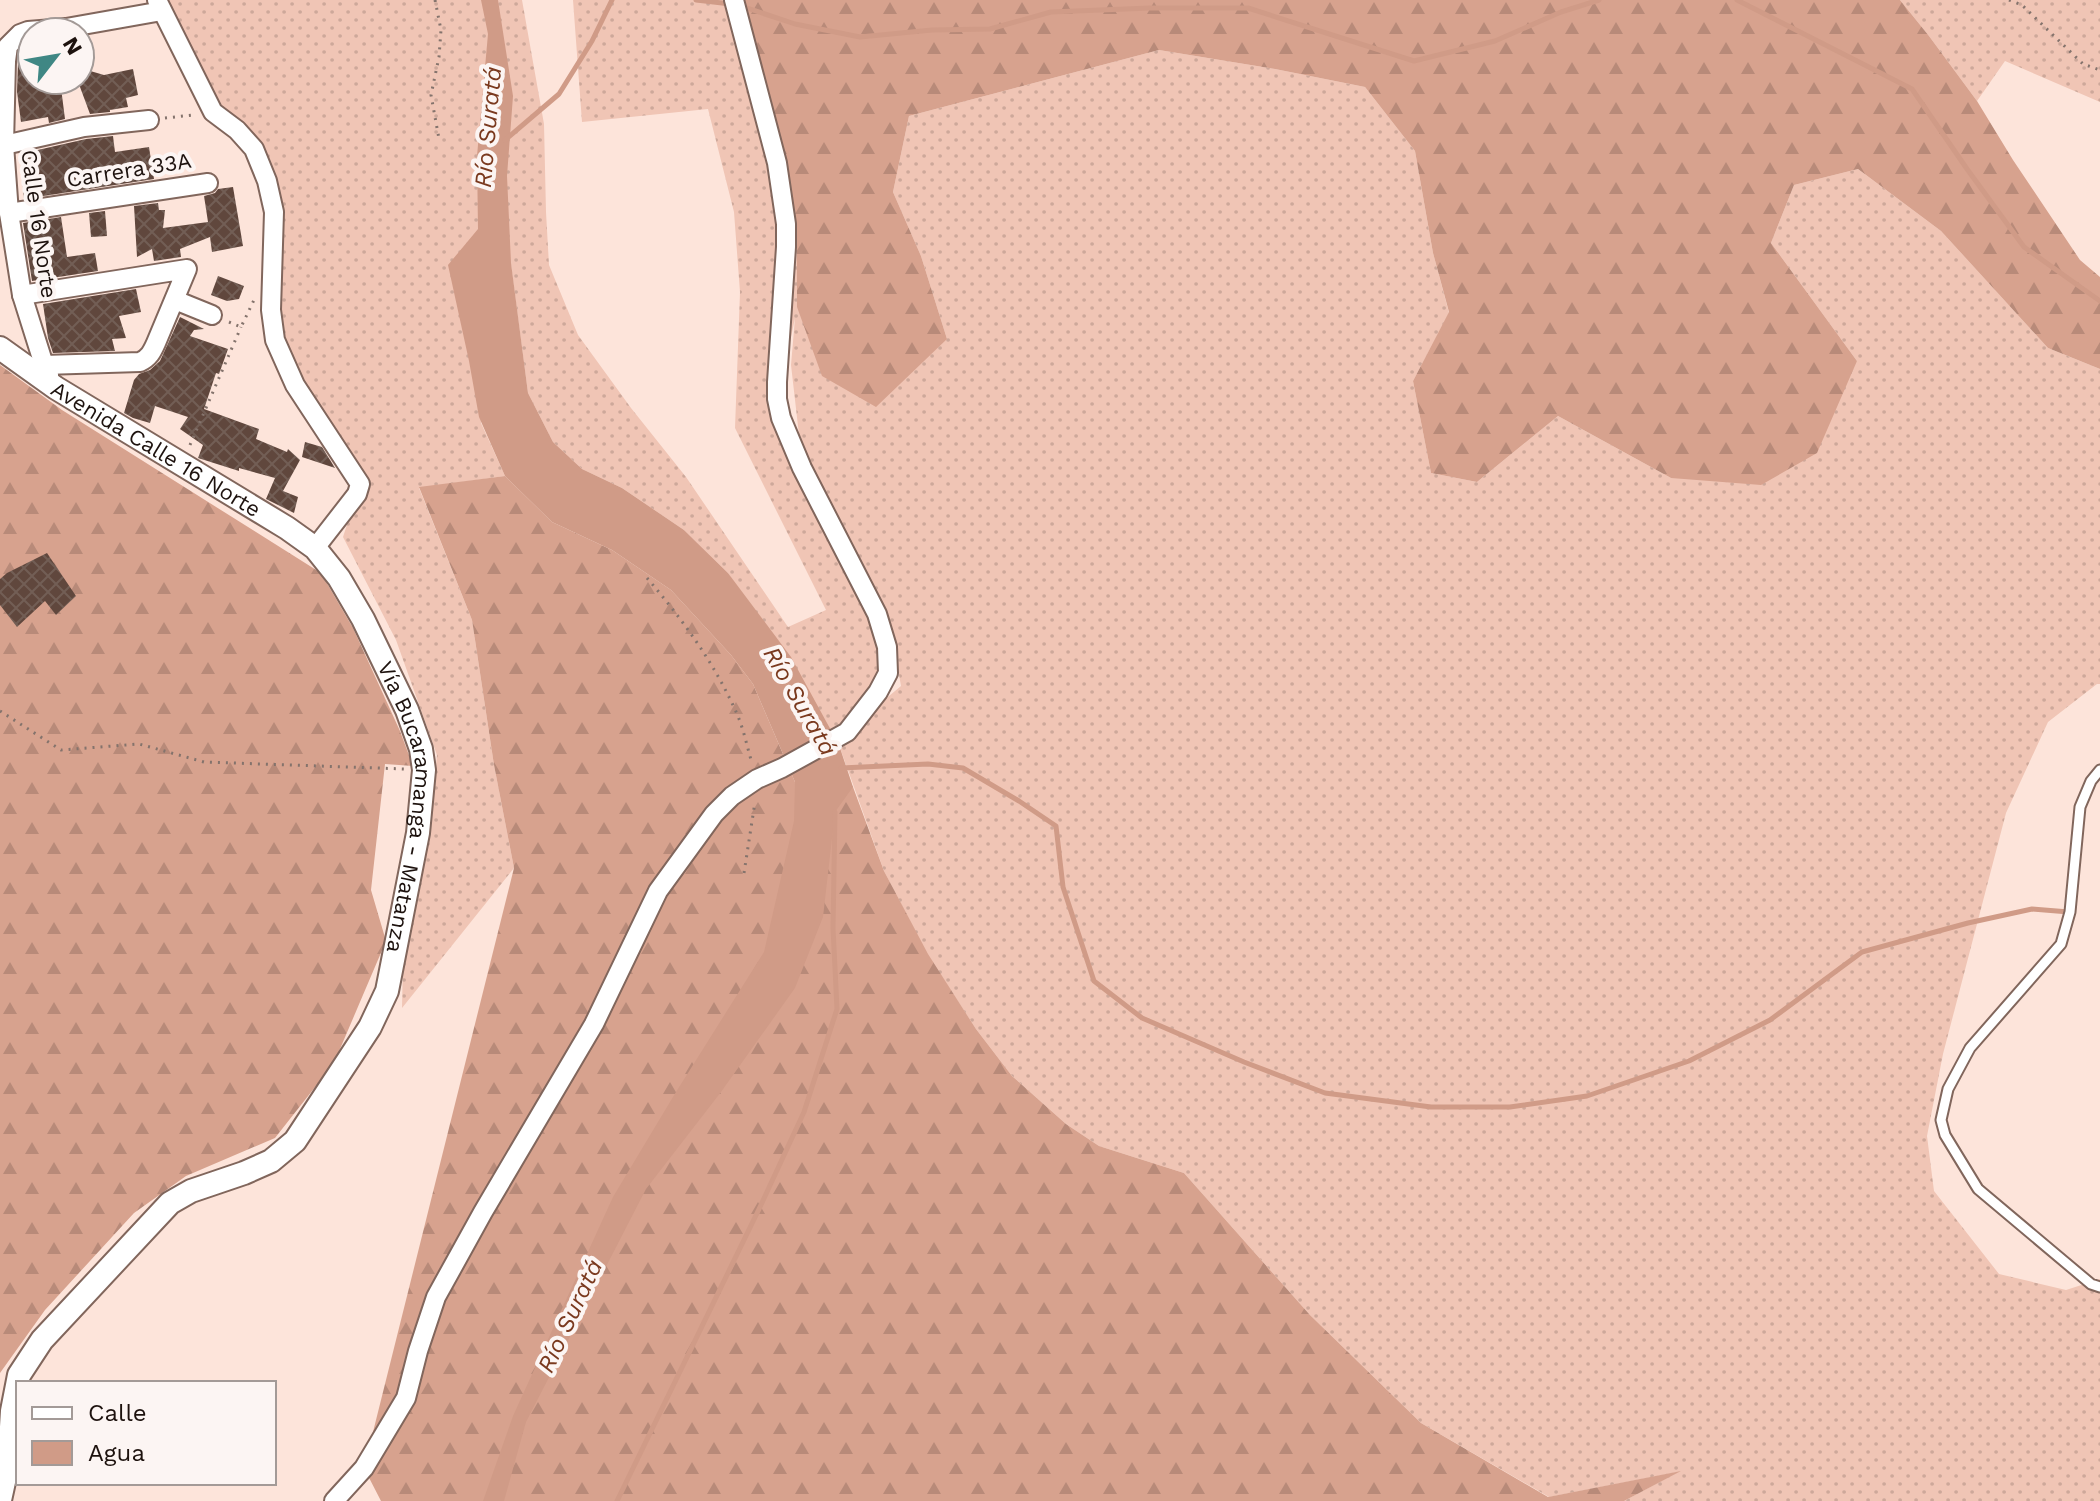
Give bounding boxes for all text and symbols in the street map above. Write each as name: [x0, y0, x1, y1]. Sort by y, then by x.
north arrow: [16, 16, 96, 96]
text: N: [58, 33, 88, 59]
water label: Río Suratá: [469, 65, 507, 189]
street label: Calle 16 Norte: [16, 148, 62, 300]
street label: Carrera 33A: [65, 148, 193, 192]
street label: Avenida Calle 16 Norte: [47, 376, 265, 522]
water label: Río Suratá: [758, 641, 843, 761]
street label: Vía Bucaramanga - Matanza: [373, 657, 437, 955]
water label: Río Suratá: [532, 1255, 608, 1377]
legend: [16, 1381, 276, 1485]
text: Calle: [88, 1399, 147, 1427]
text: Agua: [88, 1439, 145, 1467]

